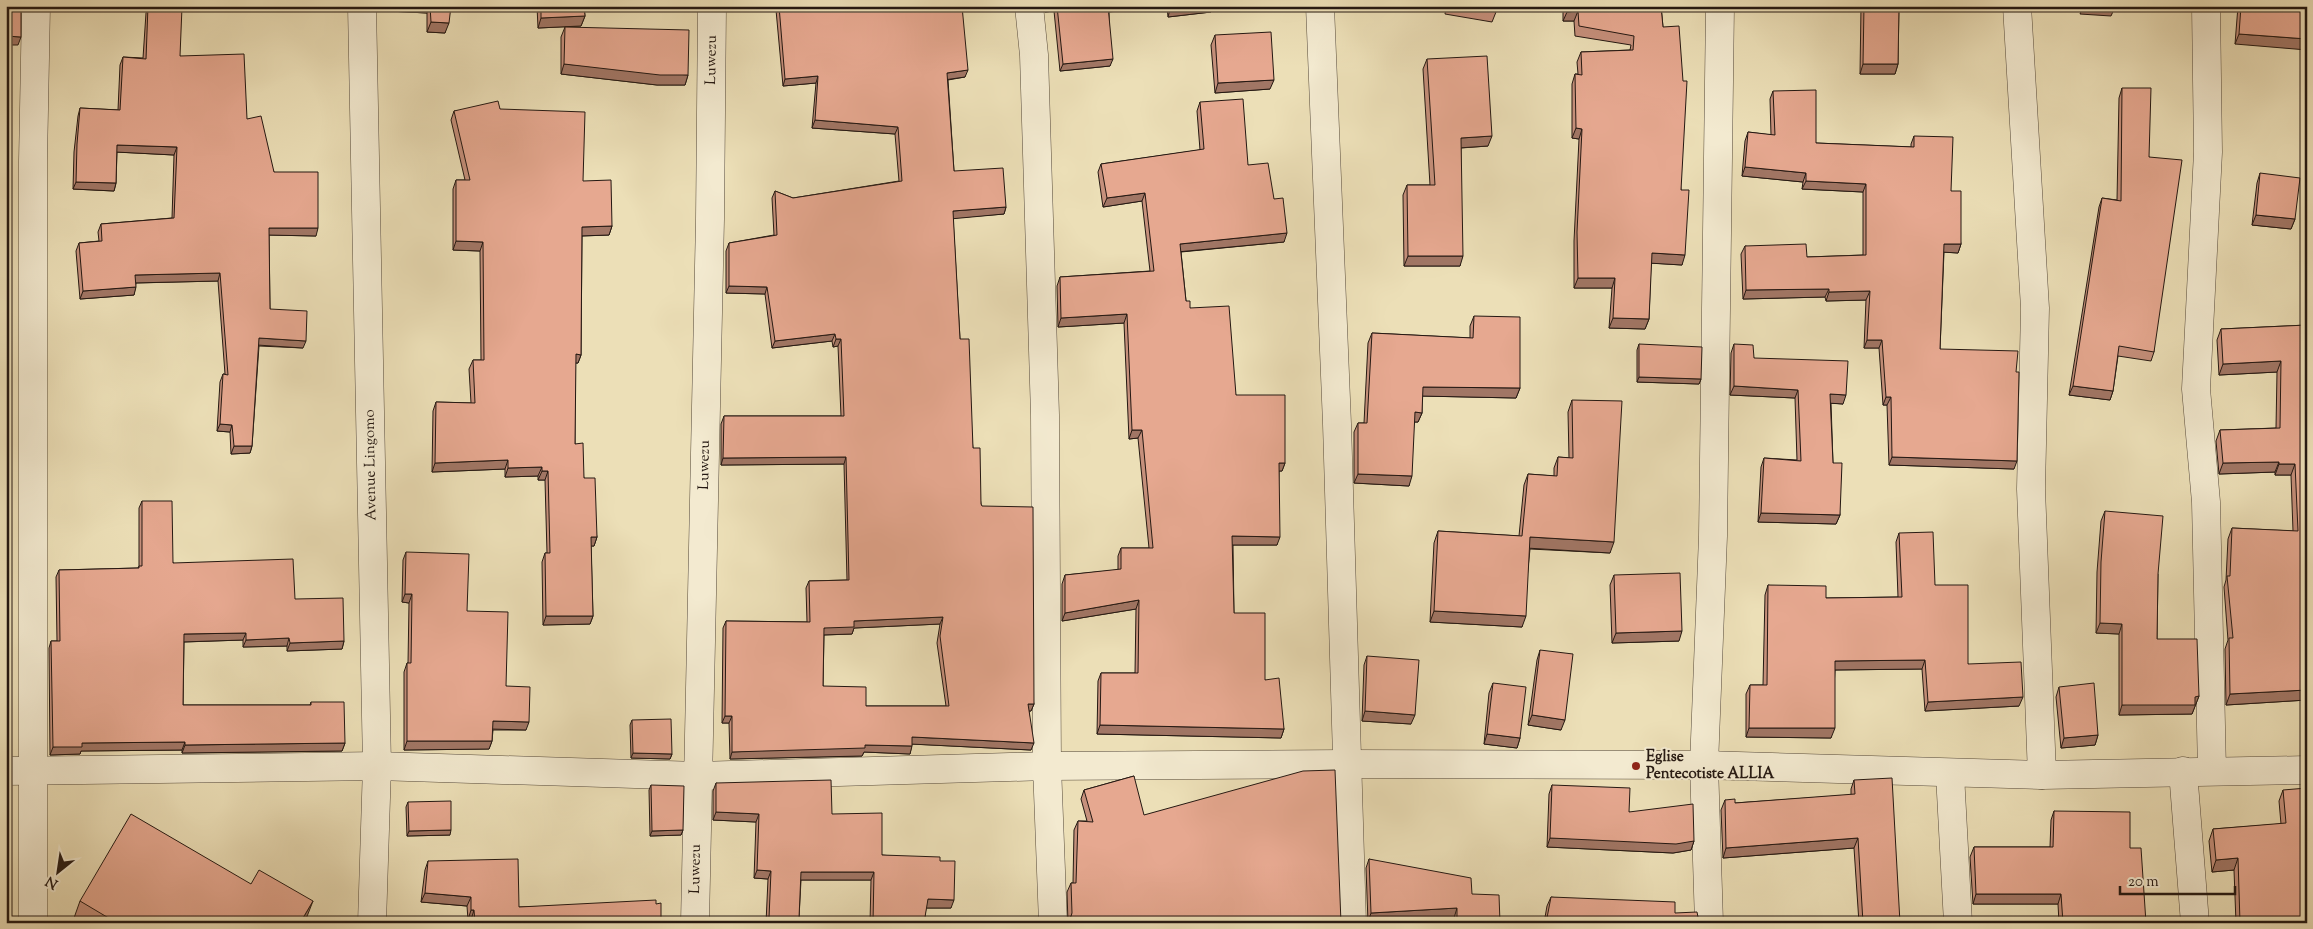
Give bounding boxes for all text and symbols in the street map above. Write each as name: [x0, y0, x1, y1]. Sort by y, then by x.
street label: Luwezu: [701, 35, 723, 85]
street label: Avenue Lingomo: [360, 409, 382, 521]
street label: Luwezu: [694, 440, 716, 490]
place label: Eglise Pentecotiste ALLIA: [1646, 747, 1775, 785]
marker: Eglise Pentecotiste ALLIA: [1630, 760, 1642, 772]
street label: Luwezu: [685, 844, 707, 894]
north arrow: [32, 846, 82, 896]
scale bar: [2120, 864, 2236, 896]
text: N: [43, 870, 62, 893]
text: 20 m: [2128, 872, 2159, 893]

